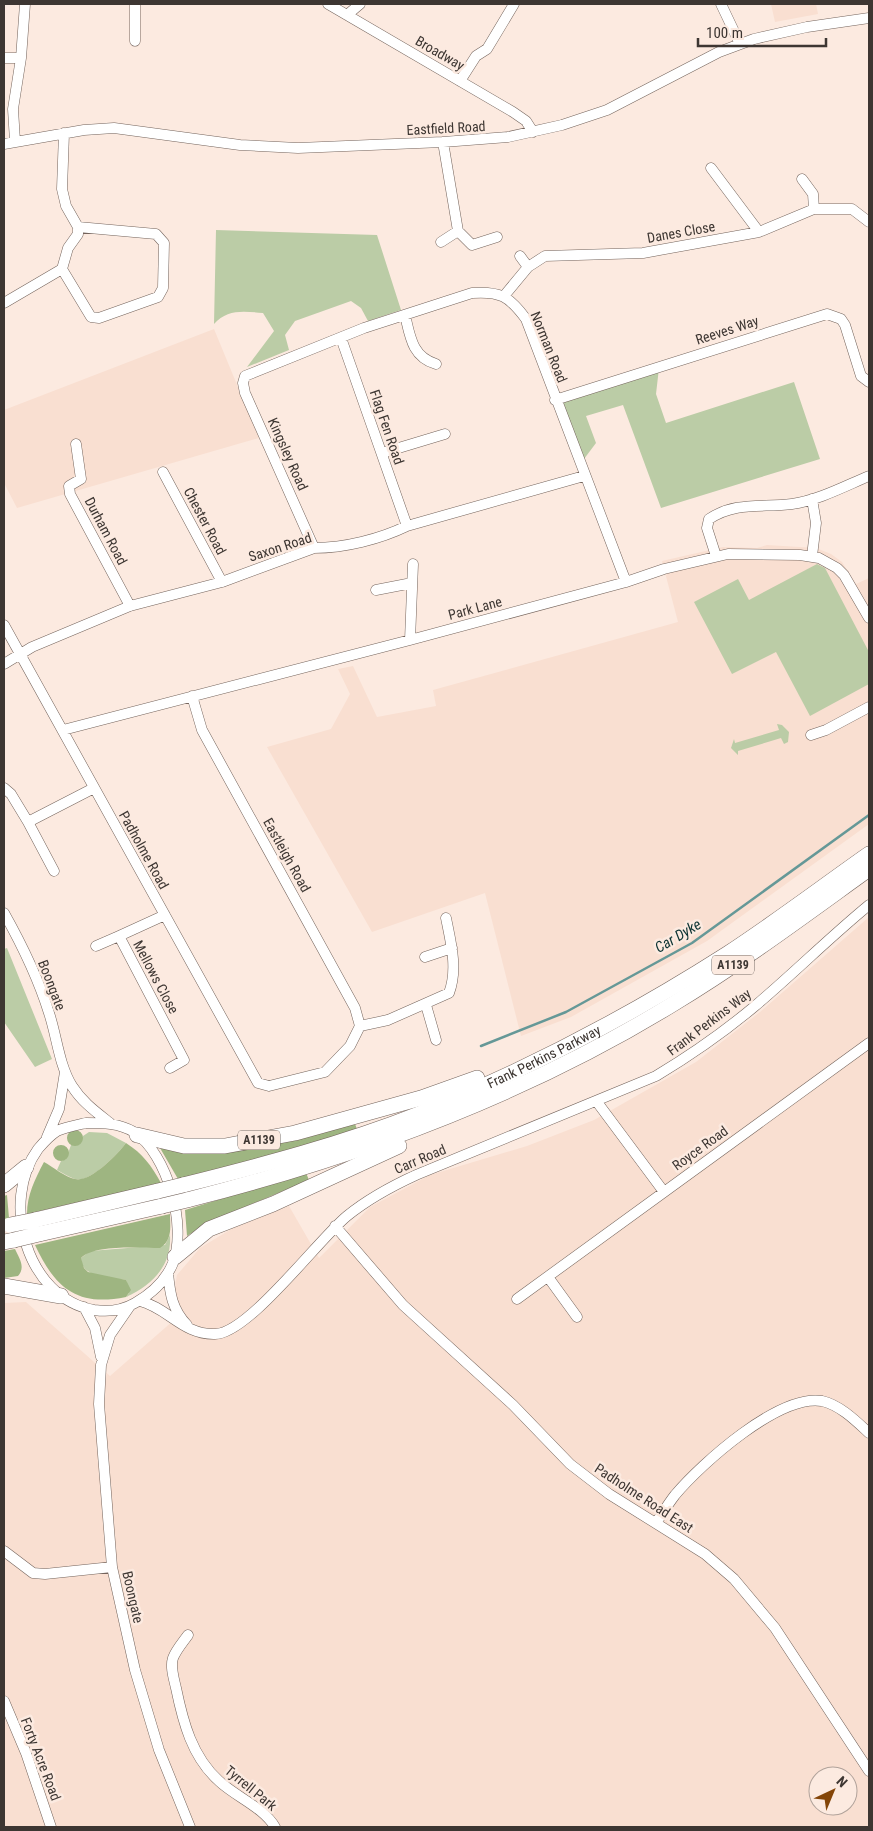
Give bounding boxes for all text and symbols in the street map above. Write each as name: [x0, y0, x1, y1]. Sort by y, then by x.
scale bar: [698, 15, 826, 47]
text: 100 m: [706, 24, 743, 42]
street label: Broadway: [413, 33, 468, 74]
street label: Eastfield Road: [406, 118, 486, 138]
street label: Danes Close: [646, 218, 717, 246]
street label: Norman Road: [527, 309, 571, 385]
street label: Reeves Way: [693, 312, 761, 348]
street label: Flag Fen Road: [367, 388, 407, 466]
street label: Kingsley Road: [265, 415, 311, 493]
street label: Chester Road: [181, 485, 229, 557]
street label: Durham Road: [81, 494, 131, 568]
street label: Saxon Road: [247, 529, 313, 565]
street label: Park Lane: [446, 593, 504, 623]
street label: Padholme Road: [116, 808, 172, 892]
street label: Eastleigh Road: [260, 815, 314, 895]
water label: Car Dyke: [652, 915, 704, 957]
street label: Mellows Close: [130, 938, 182, 1017]
road number: A1139: [712, 956, 754, 974]
street label: Boongate: [35, 957, 69, 1013]
street label: Frank Perkins Way: [664, 985, 754, 1059]
street label: Frank Perkins Parkway: [485, 1022, 603, 1091]
street label: Royce Road: [669, 1123, 731, 1173]
road number: A1139: [238, 1130, 280, 1150]
street label: Carr Road: [392, 1141, 448, 1177]
street label: Padholme Road East: [592, 1460, 696, 1536]
street label: Boongate: [119, 1569, 147, 1625]
street label: Forty Acre Road: [18, 1715, 64, 1803]
street label: Tyrrell Park: [222, 1762, 281, 1814]
north arrow: [808, 1766, 858, 1816]
text: N: [833, 1773, 851, 1790]

